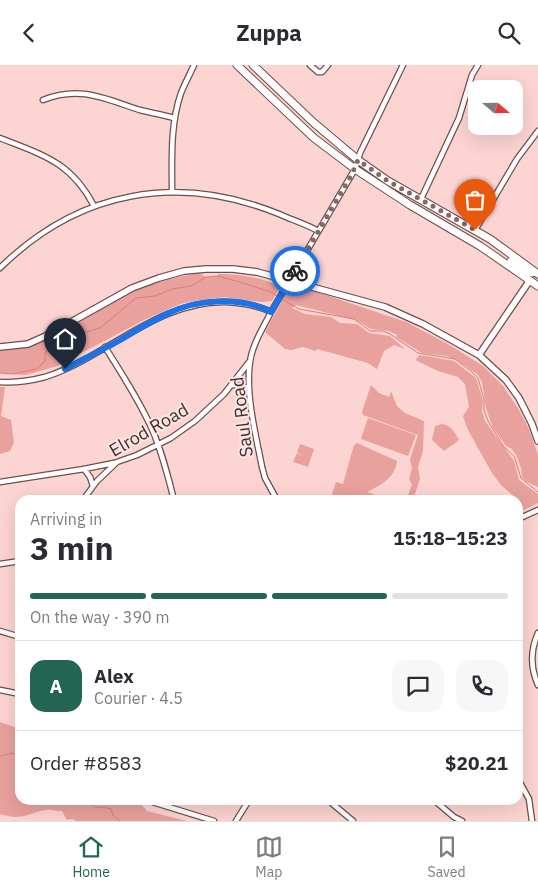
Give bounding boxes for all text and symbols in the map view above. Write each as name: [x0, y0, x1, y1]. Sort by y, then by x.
text: Zuppa: [236, 18, 302, 47]
icon: back: [15, 19, 43, 47]
icon: search: [495, 19, 523, 47]
north arrow: [468, 80, 522, 135]
map controls: [468, 80, 523, 135]
pin: [454, 179, 496, 230]
icon: bag: [461, 186, 489, 214]
courier: [270, 246, 320, 296]
icon: bike: [281, 257, 309, 285]
pin: [44, 318, 86, 369]
icon: home: [51, 325, 79, 353]
street label: Saul Road: [225, 376, 258, 459]
street label: Elrod Road: [105, 398, 193, 462]
text: Arriving in: [30, 509, 102, 529]
text: 15:18–15:23: [393, 526, 508, 550]
text: 3 min: [30, 527, 114, 569]
text: On the way · 390 m: [30, 607, 169, 627]
button: chat: [392, 660, 444, 712]
button: phone: [456, 660, 508, 712]
text: Alex: [94, 664, 134, 688]
text: A: [49, 674, 63, 698]
text: Courier · 4.5: [94, 688, 183, 708]
text: Order #8583: [30, 751, 142, 775]
text: $20.21: [445, 751, 508, 775]
tab: Home: [72, 833, 110, 881]
tab: Map: [255, 833, 283, 881]
tab: Saved: [428, 833, 466, 881]

